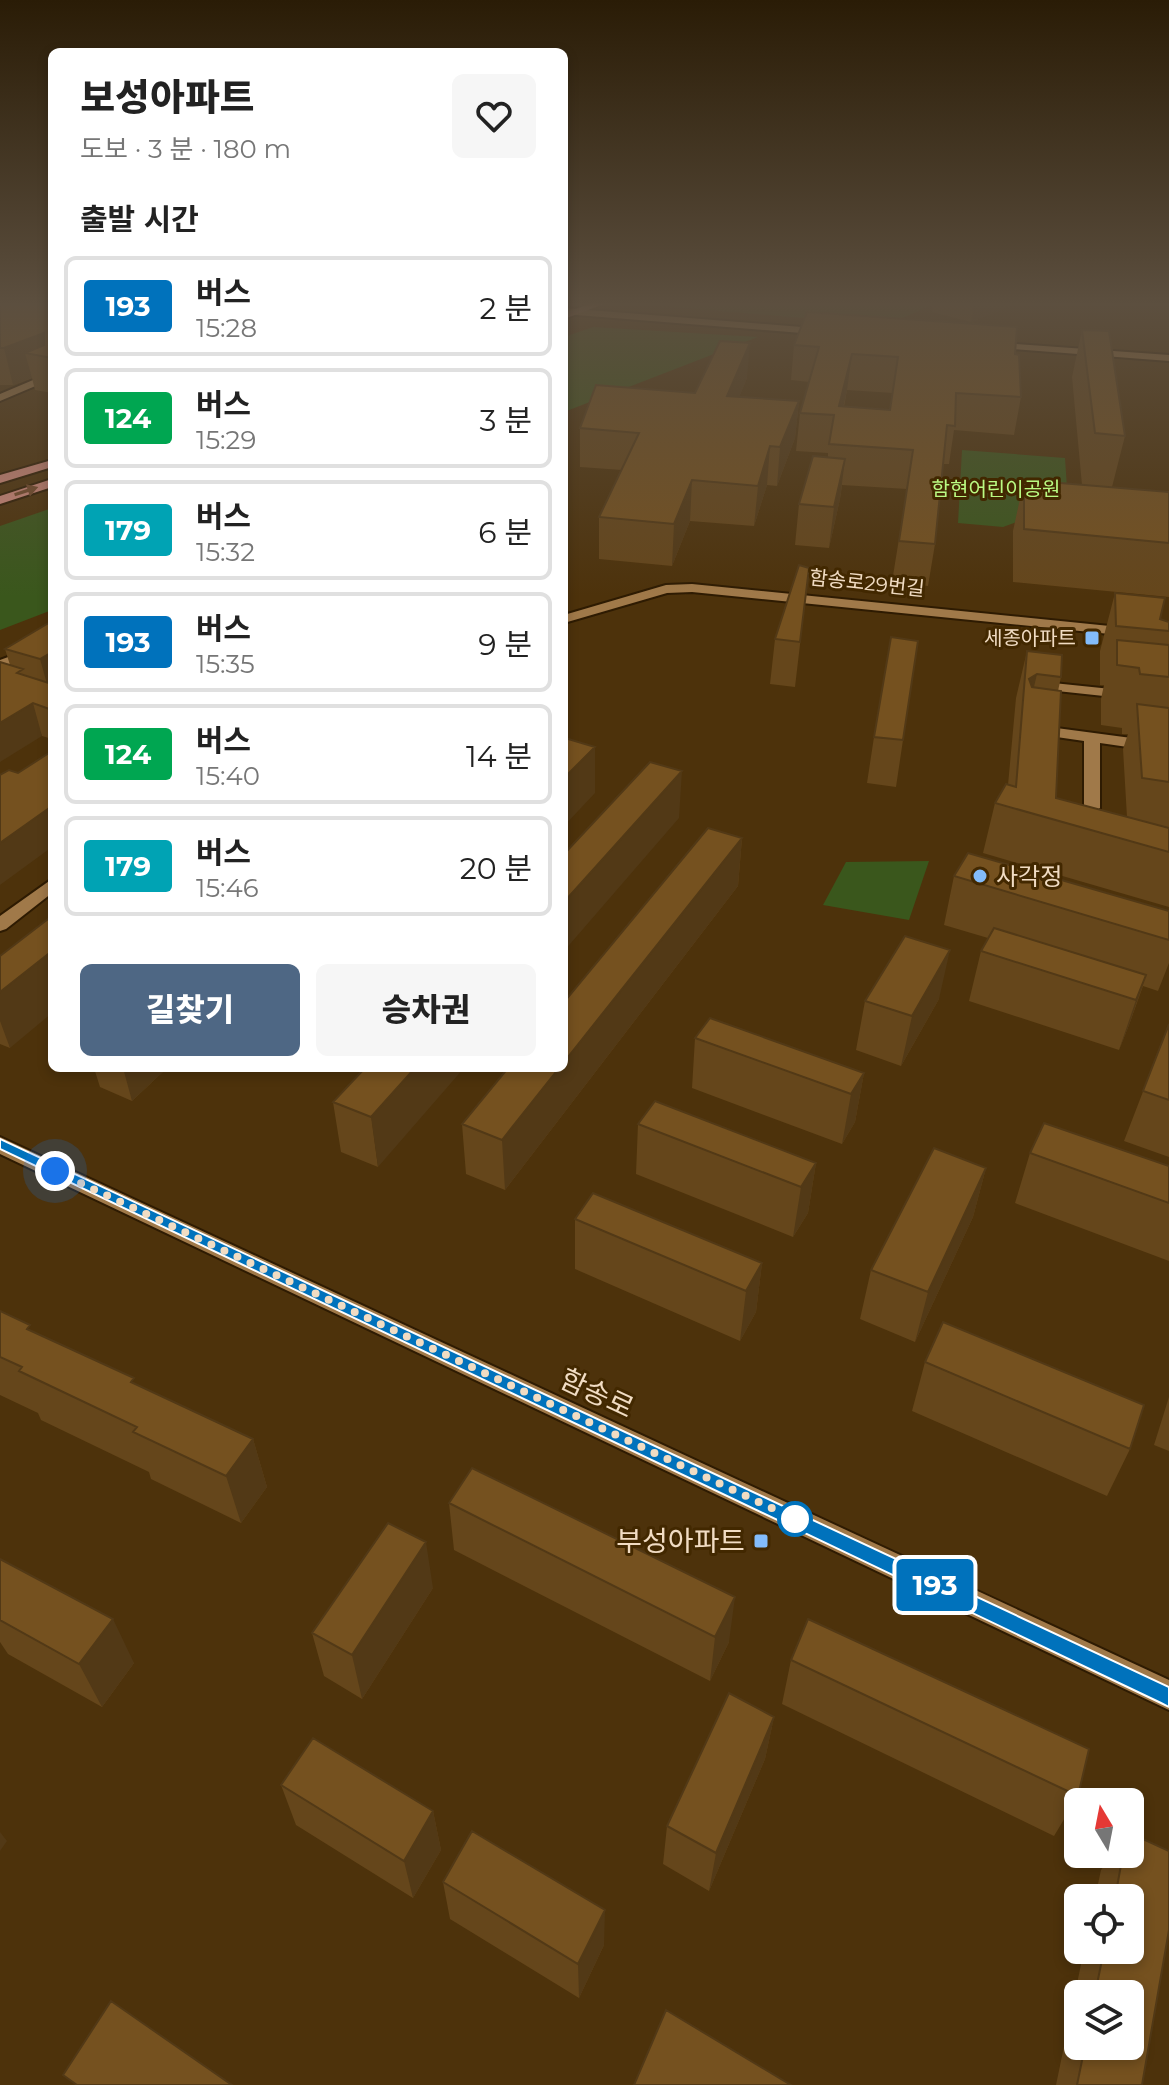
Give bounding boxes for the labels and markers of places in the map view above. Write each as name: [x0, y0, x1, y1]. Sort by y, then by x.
place label: 세종아파트: [984, 626, 1076, 650]
marker: 세종아파트: [1083, 629, 1101, 647]
place label: 사각정: [996, 862, 1062, 891]
marker: 사각정: [971, 867, 989, 885]
unlabelled marker: [778, 1502, 812, 1536]
place label: 부성아파트: [616, 1524, 745, 1558]
marker: 부성아파트: [752, 1532, 770, 1550]

